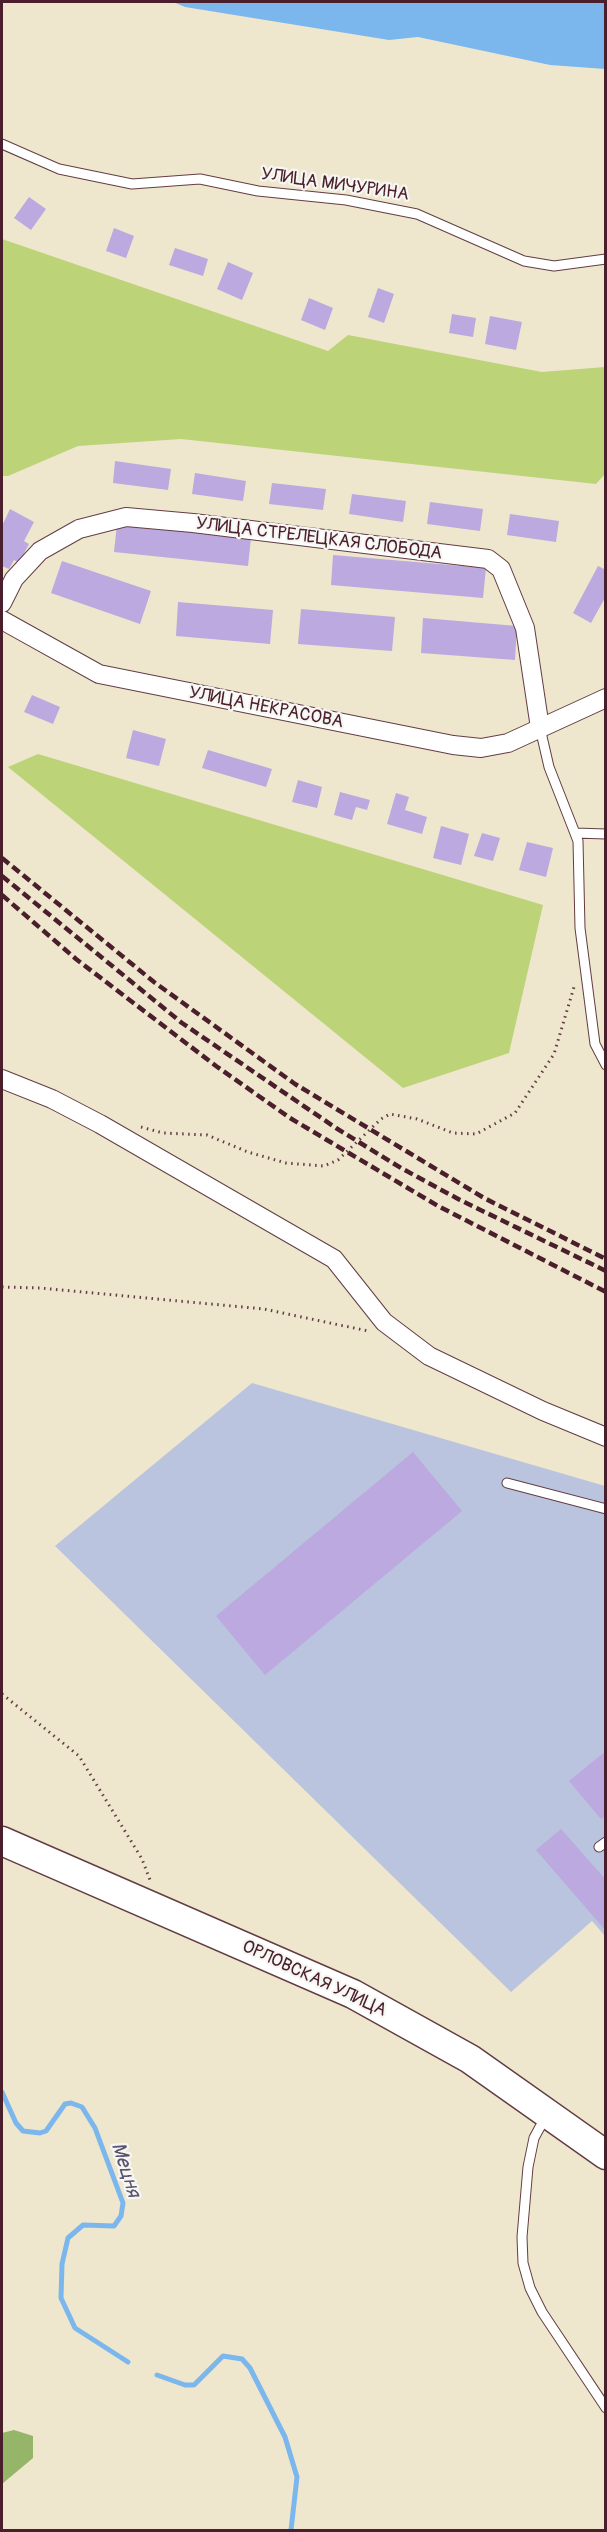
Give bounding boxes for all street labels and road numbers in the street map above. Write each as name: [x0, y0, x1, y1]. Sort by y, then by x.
street label: УЛИЦА МИЧУРИНА: [260, 164, 410, 206]
street label: УЛИЦА СТРЕЛЕЦКАЯ СЛОБОДА: [195, 513, 443, 565]
street label: УЛИЦА НЕКРАСОВА: [187, 682, 345, 734]
street label: ОРЛОВСКАЯ УЛИЦА: [238, 1936, 390, 2022]

